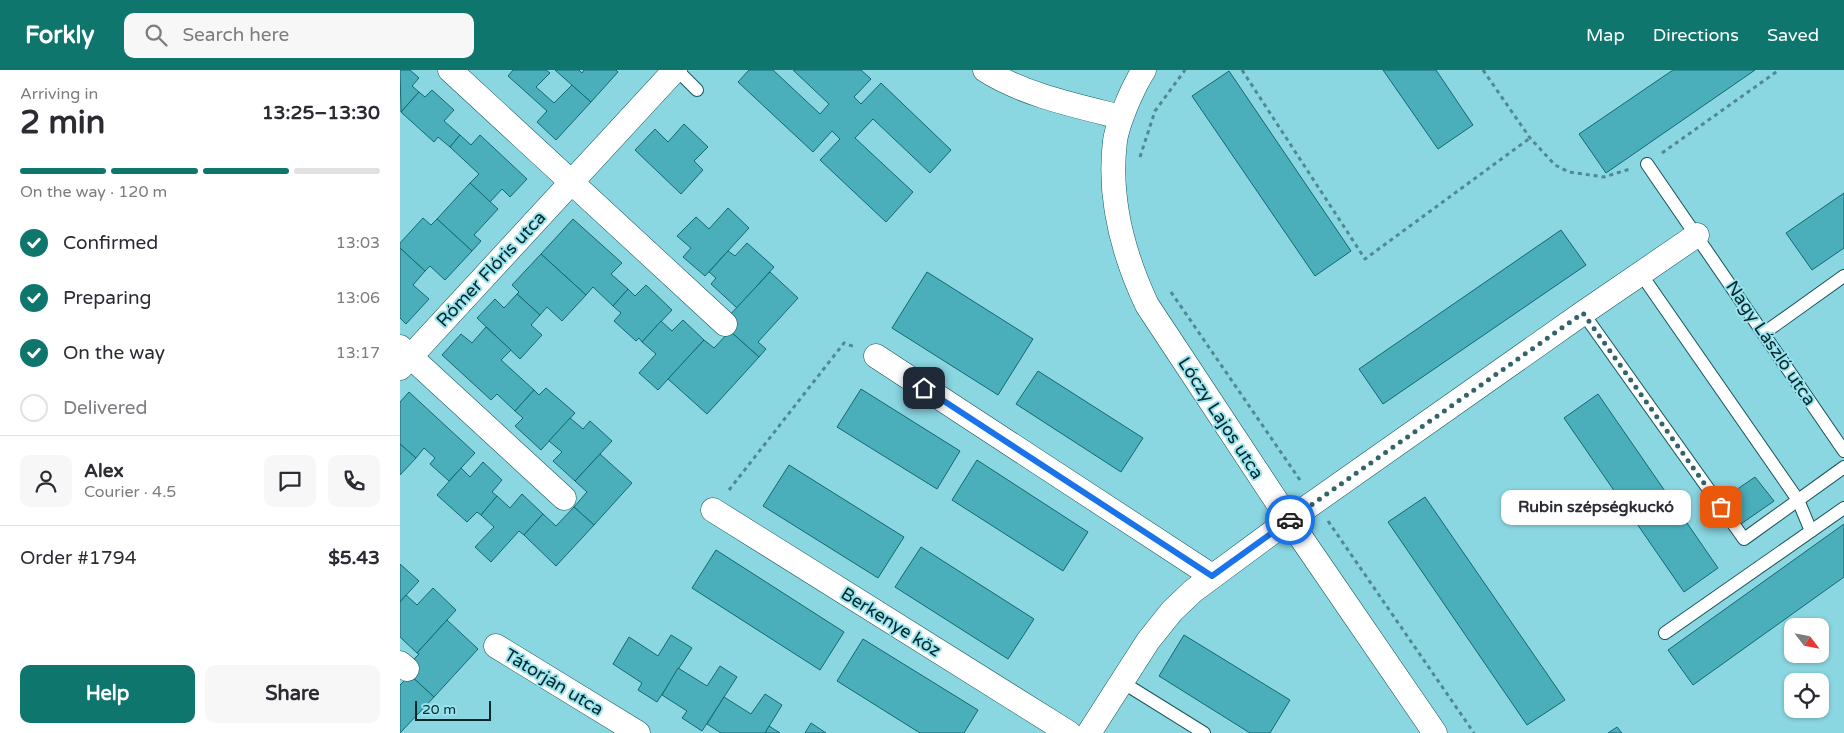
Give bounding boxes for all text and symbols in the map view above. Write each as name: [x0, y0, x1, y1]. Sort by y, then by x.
search box: [124, 13, 474, 58]
text: Forkly: [25, 21, 94, 50]
icon: search: [142, 21, 170, 49]
text: Search here: [182, 24, 289, 46]
text: Map: [1586, 24, 1625, 46]
text: Directions: [1653, 24, 1739, 46]
text: Saved: [1767, 24, 1819, 46]
text: Arriving in: [20, 84, 98, 104]
text: 13:25–13:30: [262, 102, 380, 124]
text: 2 min: [20, 104, 105, 142]
text: On the way · 120 m: [20, 182, 167, 202]
street label: Rómer Flóris utca: [432, 206, 550, 332]
icon: check: [20, 229, 48, 257]
text: Confirmed: [63, 232, 158, 254]
text: 13:03: [336, 233, 380, 253]
street label: Nagy László utca: [1721, 276, 1821, 410]
icon: check: [20, 284, 48, 312]
text: Preparing: [63, 287, 152, 309]
text: 13:06: [336, 288, 380, 308]
icon: check: [20, 339, 48, 367]
text: On the way: [63, 342, 165, 364]
text: 13:17: [336, 343, 380, 363]
street label: Lóczy Lajos utca: [1173, 353, 1269, 483]
pin: [903, 367, 945, 409]
icon: home: [910, 374, 938, 402]
text: Delivered: [63, 397, 148, 419]
button: person: [20, 455, 72, 507]
button: chat: [264, 455, 316, 507]
button: phone: [328, 455, 380, 507]
text: Alex: [84, 460, 124, 482]
text: Courier · 4.5: [84, 482, 176, 502]
pin: [1700, 486, 1742, 528]
callout: Rubin szépségkuckó: [1501, 490, 1691, 524]
icon: bag: [1707, 493, 1735, 521]
courier: [1265, 495, 1315, 545]
text: Rubin szépségkuckó: [1518, 497, 1674, 517]
icon: car: [1276, 506, 1304, 534]
text: Order #1794: [20, 547, 137, 569]
text: $5.43: [328, 547, 380, 569]
street label: Berkenye köz: [837, 582, 945, 662]
north arrow: [1784, 618, 1829, 662]
map controls: [1784, 618, 1829, 718]
street label: Tátorján utca: [500, 644, 608, 720]
button: Help: [20, 665, 195, 723]
button: Share: [205, 665, 380, 723]
button: locate: [1784, 673, 1829, 718]
scale bar: [415, 698, 491, 721]
text: 20 m: [422, 701, 456, 718]

